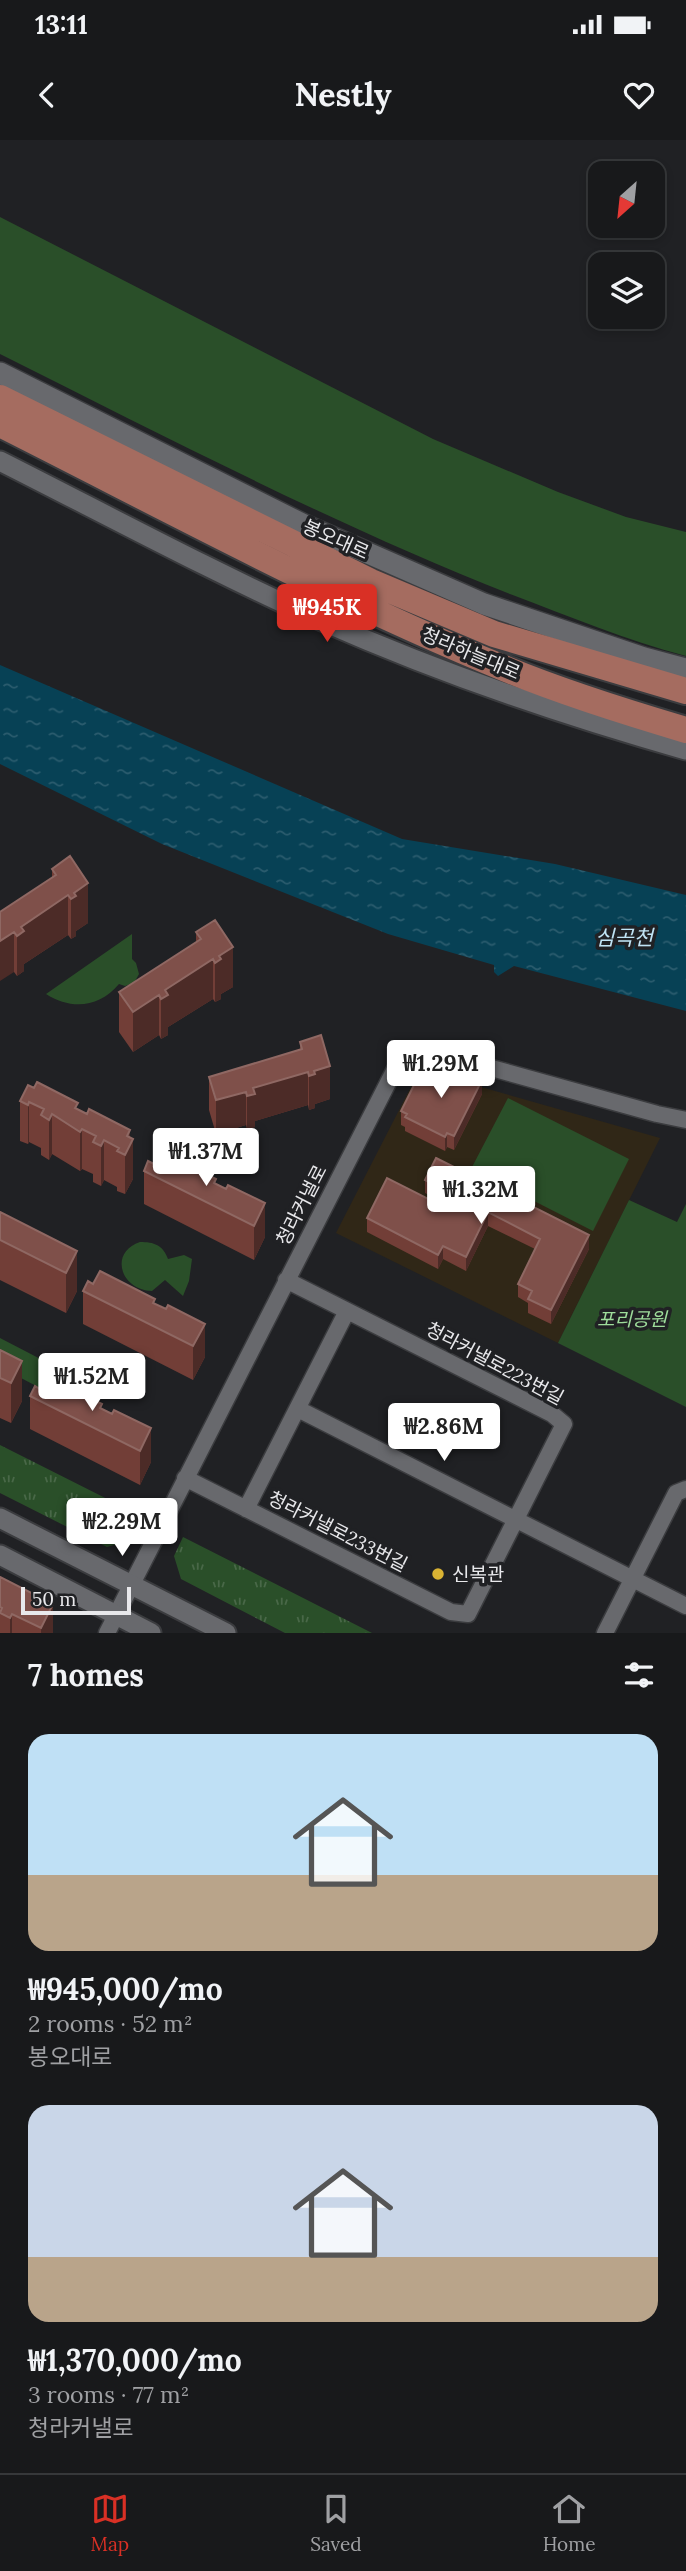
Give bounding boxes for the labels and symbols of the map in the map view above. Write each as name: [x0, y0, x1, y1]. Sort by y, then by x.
north arrow: [588, 161, 665, 238]
street label: 봉오대로: [299, 514, 373, 564]
pin: ₩945K: [278, 584, 376, 644]
street label: 청라하늘대로: [418, 621, 524, 685]
water label: 심곡천: [595, 924, 656, 951]
pin: ₩1.29M: [384, 1040, 498, 1100]
pin: ₩1.37M: [149, 1128, 263, 1188]
street label: 청라커낼로: [270, 1161, 332, 1249]
pin: ₩1.32M: [424, 1166, 538, 1226]
park label: 포리공원: [597, 1307, 668, 1331]
street label: 청라커낼로223번길: [422, 1316, 568, 1410]
pin: ₩1.52M: [35, 1354, 149, 1413]
pin: ₩2.86M: [387, 1404, 501, 1463]
street label: 청라커낼로233번길: [264, 1485, 412, 1577]
pin: ₩2.29M: [65, 1498, 179, 1558]
place label: 신복관: [452, 1562, 504, 1586]
marker: 신복관: [430, 1566, 446, 1582]
scale bar: [21, 1584, 131, 1616]

